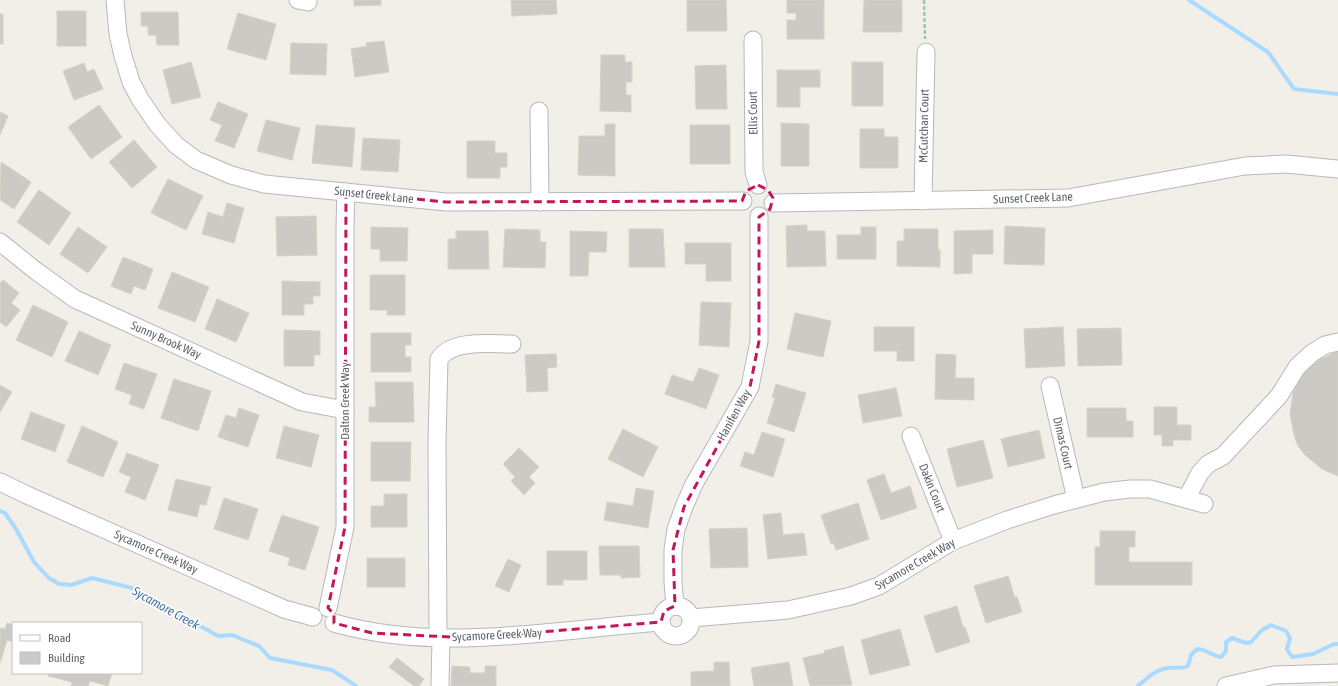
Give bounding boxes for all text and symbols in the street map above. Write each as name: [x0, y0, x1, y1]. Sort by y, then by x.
street label: McCutchan Court: [916, 88, 932, 163]
street label: Ellis Court: [746, 90, 760, 135]
street label: Sunset Creek Lane: [334, 184, 414, 206]
street label: Sunset Creek Lane: [993, 190, 1073, 206]
street label: Sunny Brook Way: [129, 318, 203, 362]
street label: Dalton Creek Way: [338, 362, 352, 440]
street label: Hanifen Way: [714, 387, 754, 443]
street label: Dimas Court: [1050, 415, 1076, 471]
street label: Dakin Court: [916, 462, 948, 515]
street label: Sycamore Creek Way: [112, 527, 200, 577]
street label: Sycamore Creek Way: [872, 535, 958, 593]
water label: Sycamore Creek: [129, 583, 202, 633]
legend: [12, 622, 142, 674]
street label: Sycamore Creek Way: [452, 626, 542, 644]
text: Road: [48, 631, 71, 645]
text: Building: [48, 651, 86, 665]

